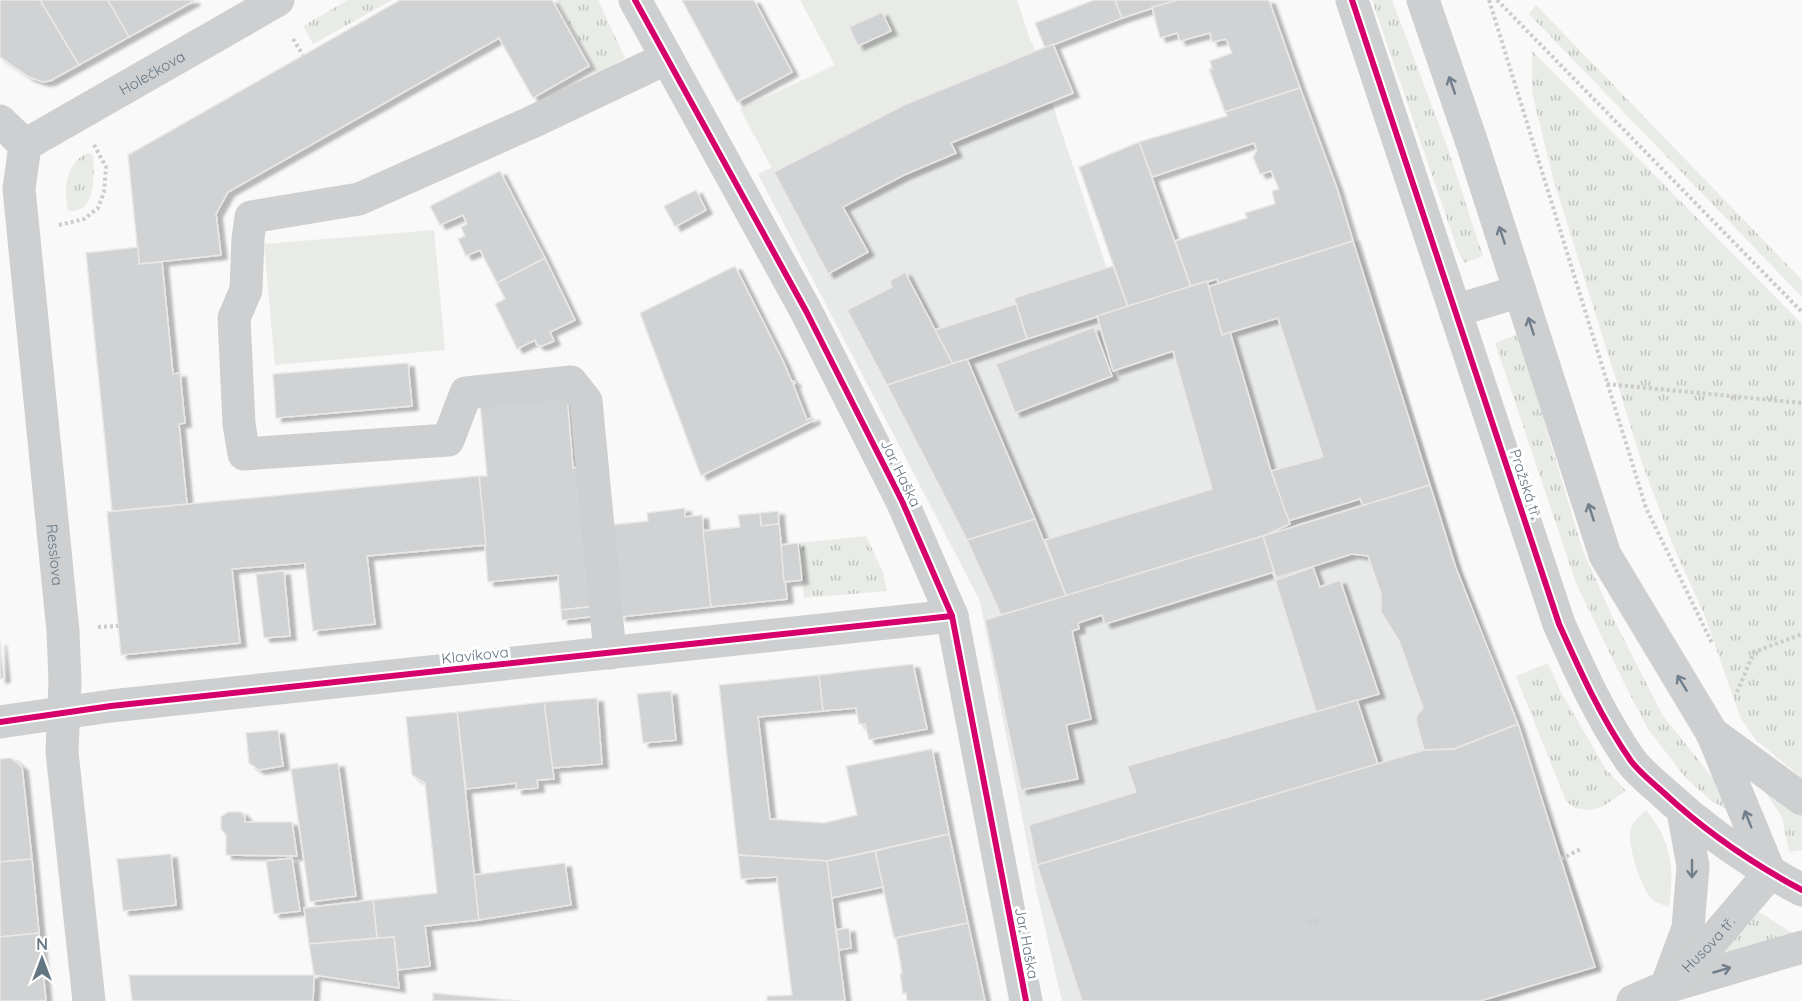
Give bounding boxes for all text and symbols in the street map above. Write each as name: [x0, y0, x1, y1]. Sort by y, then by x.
street label: Holečkova: [115, 46, 188, 99]
one-way arrow: [1446, 76, 1457, 95]
one-way arrow: [1496, 226, 1507, 245]
one-way arrow: [1525, 317, 1536, 336]
street label: Jar. Haška: [877, 436, 925, 510]
street label: Pražská tř.: [1506, 447, 1546, 521]
one-way arrow: [1585, 503, 1596, 522]
street label: Resslova: [43, 523, 68, 587]
street label: Klavíkova: [441, 642, 509, 668]
one-way arrow: [1675, 675, 1687, 692]
one-way arrow: [1742, 810, 1753, 828]
one-way arrow: [1686, 858, 1698, 878]
street label: Jar. Haška: [1011, 906, 1043, 980]
street label: Husova tř.: [1677, 912, 1739, 976]
north arrow: [12, 929, 72, 989]
text: N: [36, 934, 48, 954]
one-way arrow: [1712, 964, 1731, 976]

